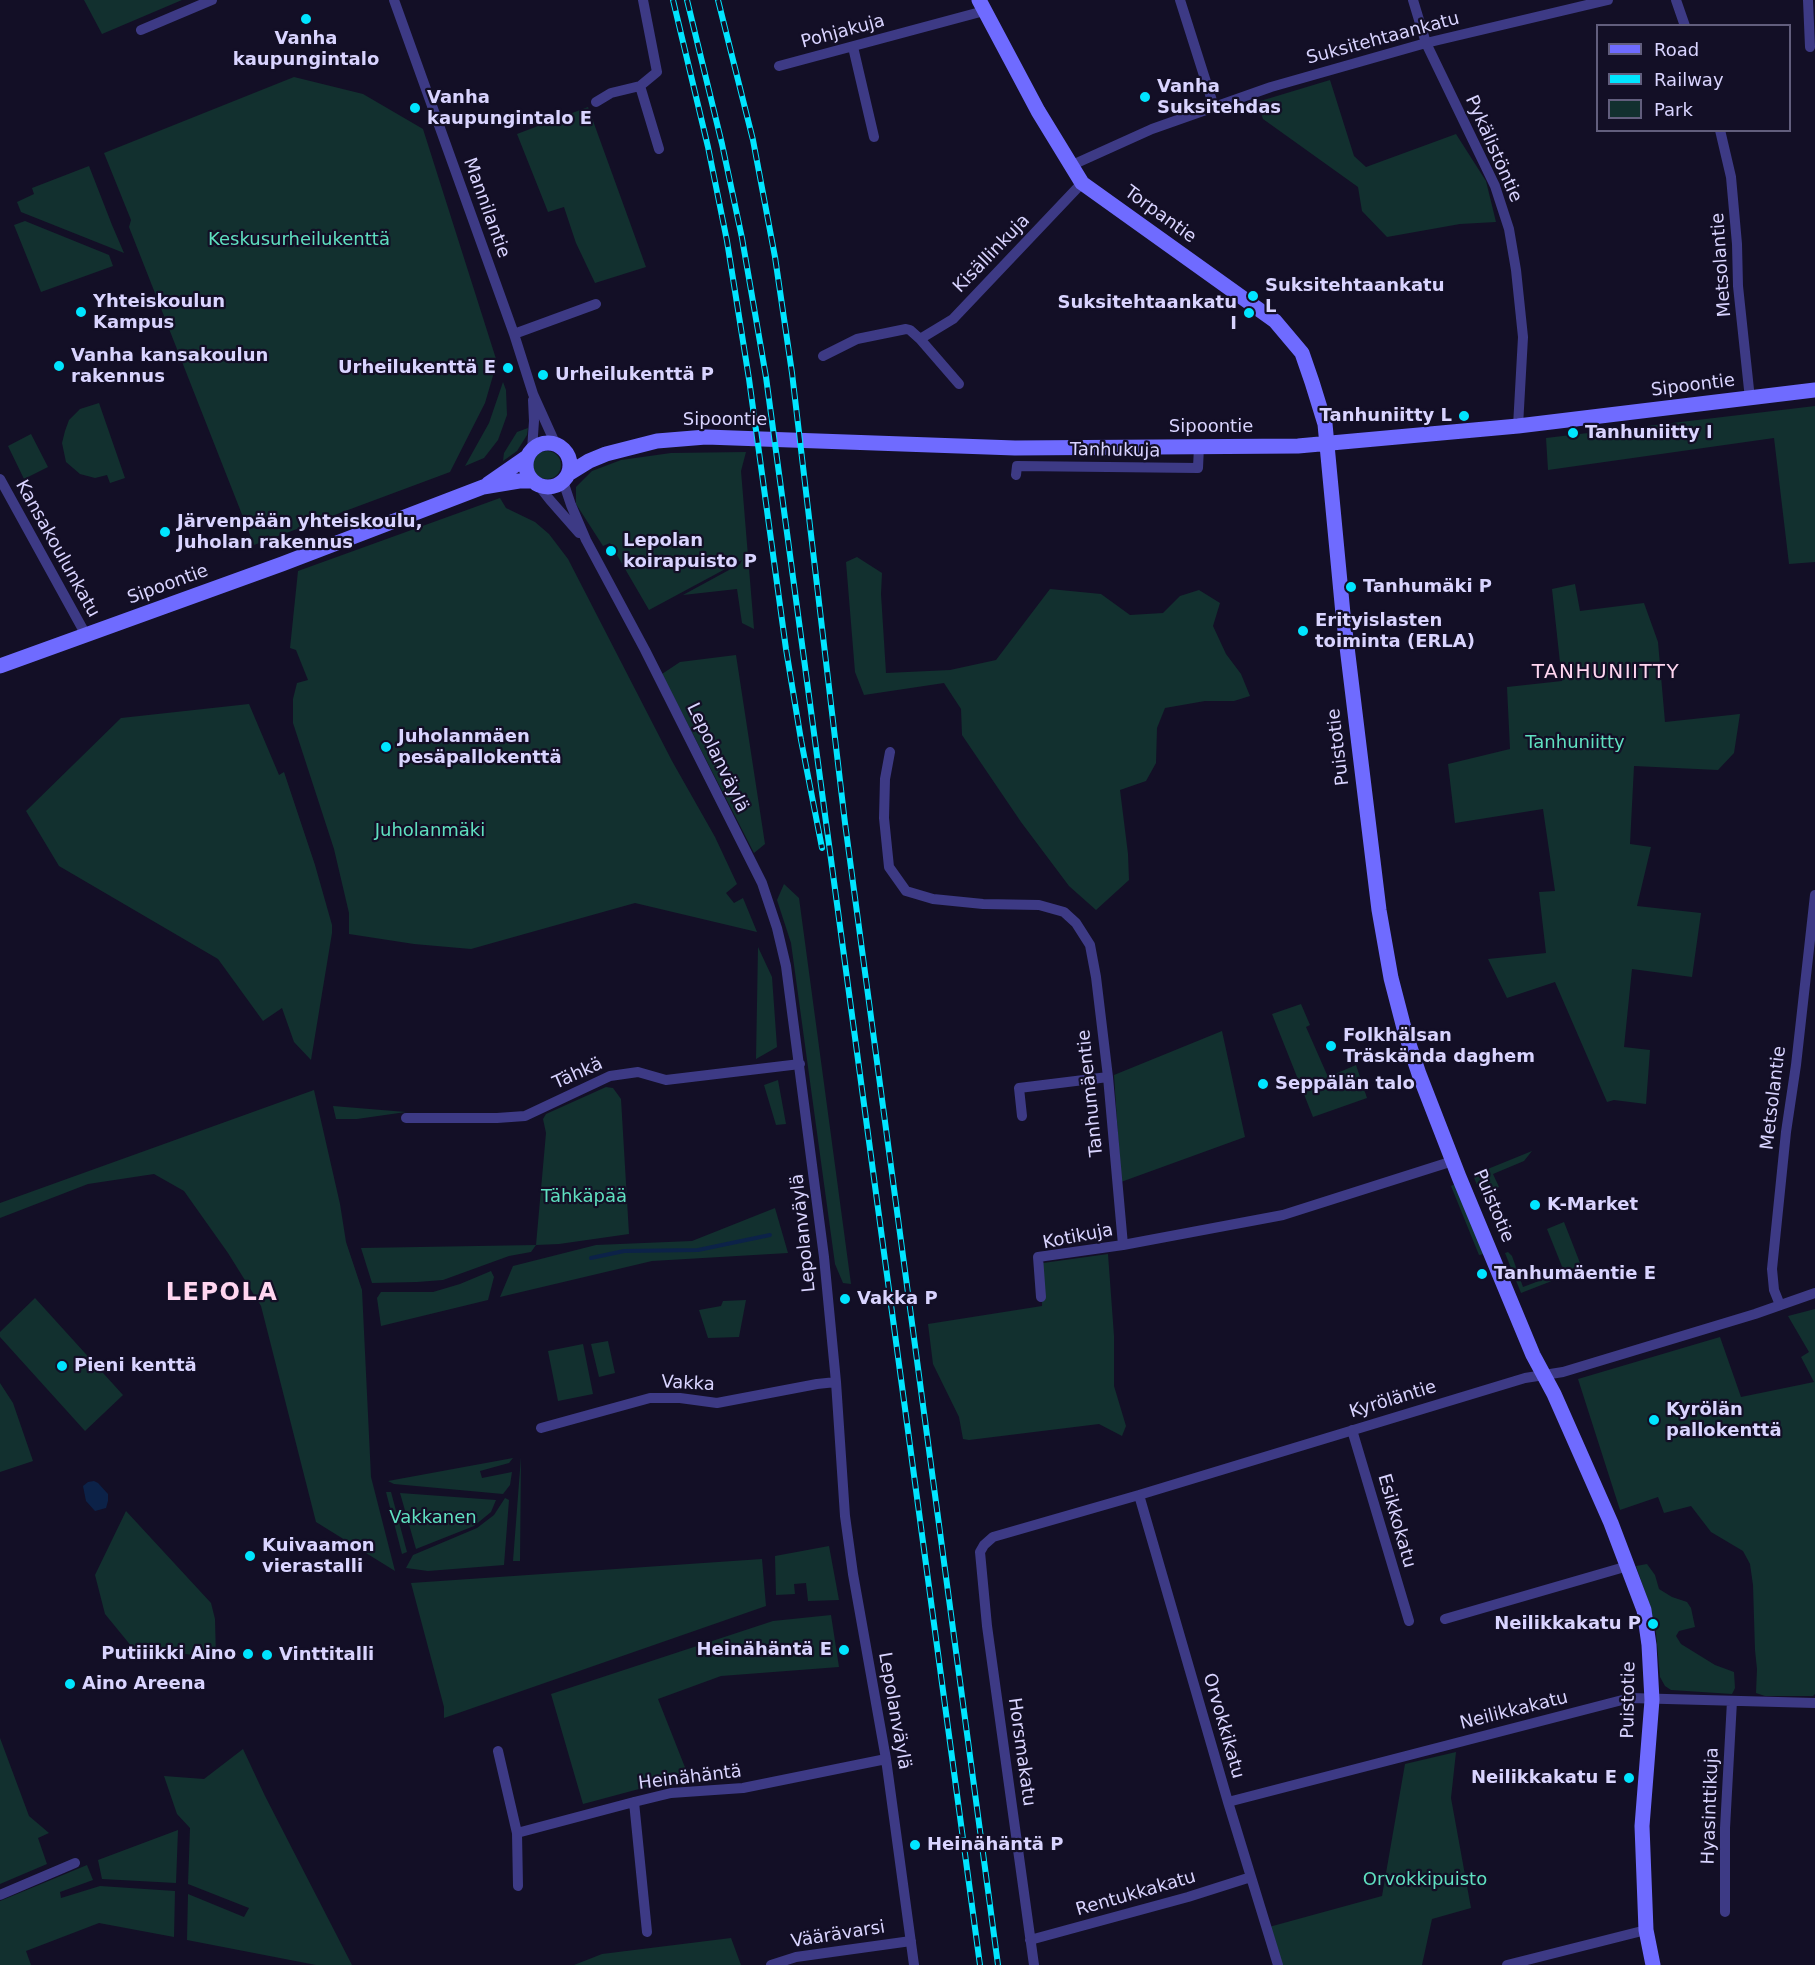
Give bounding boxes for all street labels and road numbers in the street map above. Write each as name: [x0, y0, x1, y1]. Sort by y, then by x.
street label: Suksitehtaankatu: [1304, 8, 1462, 70]
street label: Pohjakuja: [799, 10, 887, 54]
street label: Pykälistöntie: [1460, 92, 1526, 206]
street label: Mannilantie: [458, 155, 514, 261]
street label: Torpantie: [1120, 182, 1200, 248]
street label: Kisällinkuja: [949, 210, 1035, 298]
street label: Metsolantie: [1708, 212, 1736, 318]
street label: Sipoontie: [1650, 370, 1736, 402]
street label: Sipoontie: [683, 409, 767, 431]
street label: Sipoontie: [1169, 416, 1253, 438]
street label: Tanhukuja: [1070, 439, 1160, 463]
street label: Kansakoulunkatu: [10, 476, 104, 622]
street label: Sipoontie: [125, 560, 211, 610]
street label: Lepolanväylä: [681, 700, 753, 816]
street label: Puistotie: [1324, 707, 1354, 787]
street label: Tanhumäentie: [1074, 1028, 1108, 1158]
street label: Metsolantie: [1757, 1045, 1791, 1151]
street label: Tähkä: [550, 1053, 606, 1095]
street label: Puistotie: [1468, 1166, 1518, 1246]
street label: Lepolanväylä: [787, 1173, 821, 1293]
street label: Kotikuja: [1041, 1220, 1115, 1254]
street label: Vakka: [661, 1372, 715, 1396]
street label: Kyröläntie: [1347, 1377, 1439, 1423]
street label: Esikkokatu: [1372, 1472, 1420, 1570]
street label: Lepolanväylä: [873, 1651, 915, 1771]
street label: Puistotie: [1618, 1661, 1640, 1739]
street label: Orvokkikatu: [1198, 1671, 1248, 1781]
street label: Neilikkakatu: [1458, 1687, 1570, 1735]
street label: Horsmakatu: [1003, 1696, 1039, 1808]
street label: Hyasinttikuja: [1698, 1747, 1724, 1865]
street label: Heinähäntä: [637, 1761, 743, 1795]
street label: Rentukkakatu: [1074, 1867, 1198, 1921]
street label: Väärävarsi: [789, 1917, 887, 1953]

